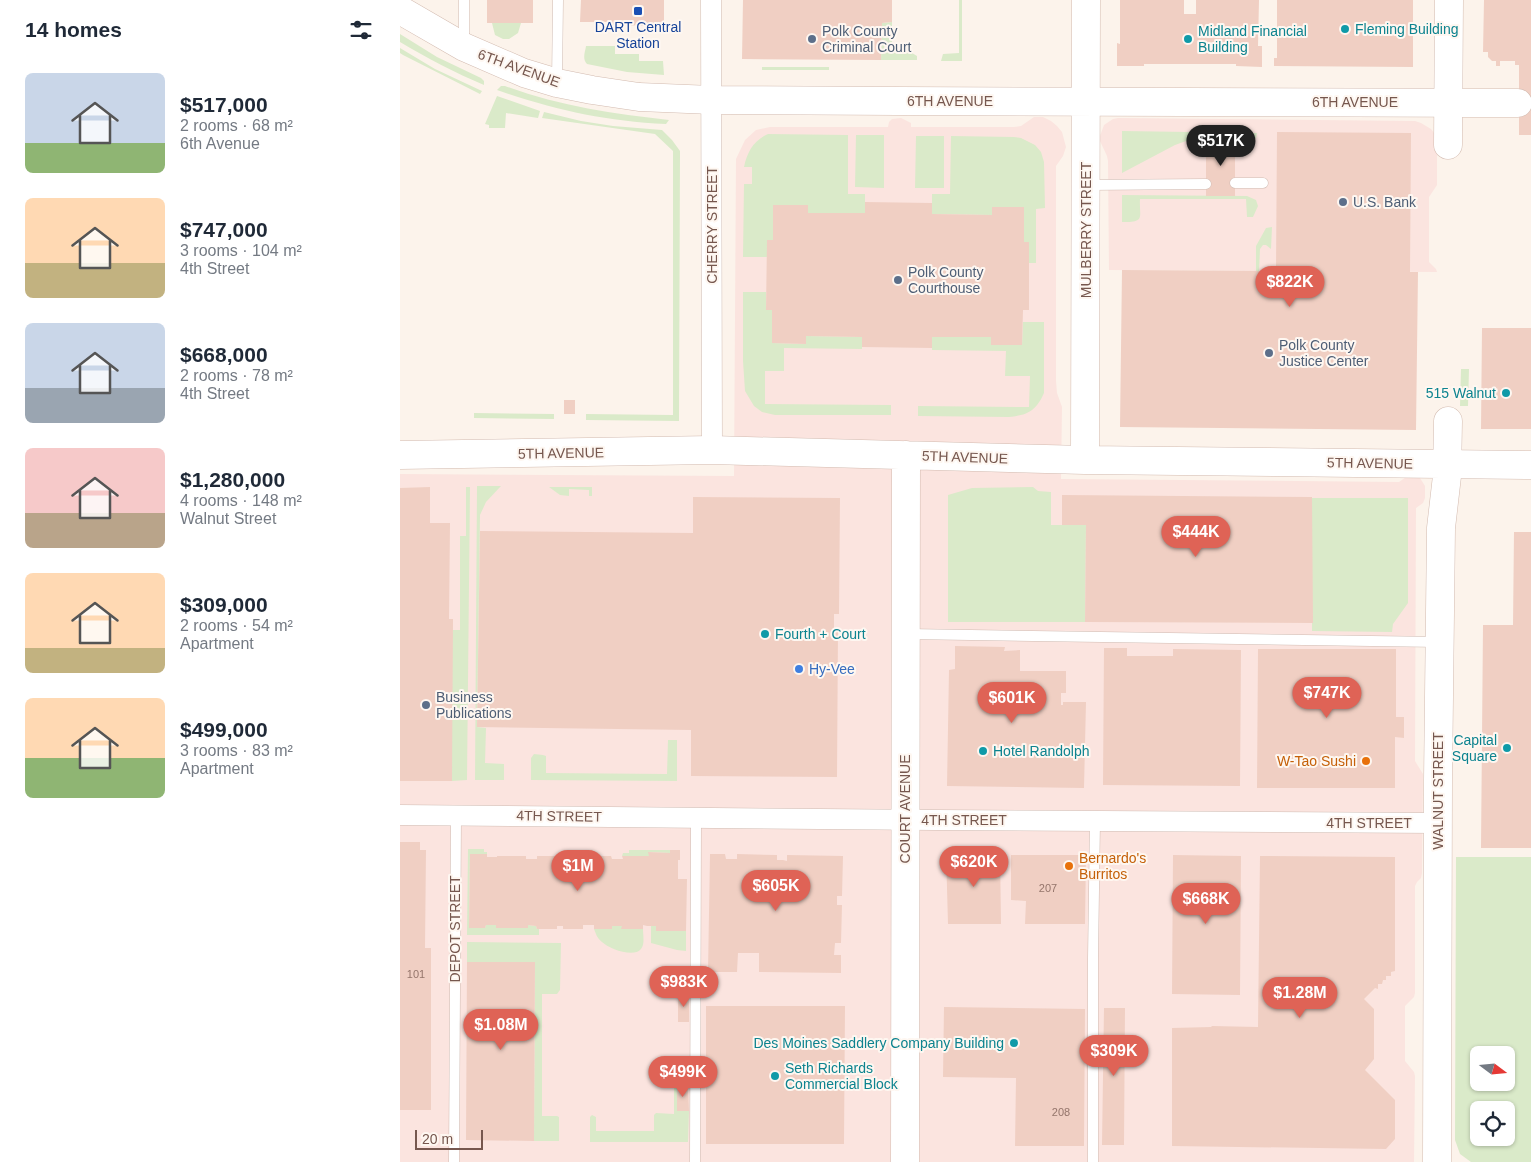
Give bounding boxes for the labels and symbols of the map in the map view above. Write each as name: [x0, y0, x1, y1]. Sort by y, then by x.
marker: DART Central Station: [632, 5, 644, 17]
place label: DART Central Station: [595, 19, 681, 51]
place label: Fleming Building: [1355, 21, 1459, 37]
place label: Polk County Criminal Court: [822, 23, 912, 55]
place label: Midland Financial Building: [1198, 23, 1307, 55]
marker: Fleming Building: [1339, 23, 1351, 35]
marker: Polk County Criminal Court: [806, 33, 818, 45]
marker: Midland Financial Building: [1182, 33, 1194, 45]
street label: 6TH AVENUE: [476, 46, 562, 90]
street label: 6TH AVENUE: [907, 93, 993, 109]
street label: 6TH AVENUE: [1312, 94, 1398, 110]
pin: $517K: [1186, 124, 1256, 167]
street label: MULBERRY STREET: [1078, 161, 1094, 298]
street label: CHERRY STREET: [704, 166, 720, 284]
place label: U.S. Bank: [1353, 194, 1417, 210]
marker: U.S. Bank: [1337, 196, 1349, 208]
place label: Polk County Courthouse: [908, 264, 983, 296]
pin: $822K: [1255, 266, 1325, 308]
marker: Polk County Courthouse: [892, 274, 904, 286]
place label: Polk County Justice Center: [1279, 337, 1369, 369]
marker: Polk County Justice Center: [1263, 347, 1275, 359]
place label: 515 Walnut: [1426, 385, 1496, 401]
marker: 515 Walnut: [1500, 387, 1512, 399]
street label: 5TH AVENUE: [518, 444, 604, 462]
street label: 5TH AVENUE: [922, 448, 1008, 466]
street label: 5TH AVENUE: [1327, 454, 1413, 472]
pin: $444K: [1161, 516, 1231, 558]
place label: Fourth + Court: [775, 626, 866, 642]
marker: Fourth + Court: [759, 628, 771, 640]
place label: Hy-Vee: [809, 661, 855, 677]
marker: Hy-Vee: [793, 663, 805, 675]
pin: $747K: [1292, 676, 1362, 719]
pin: $601K: [977, 682, 1047, 724]
place label: Business Publications: [436, 689, 512, 721]
marker: Business Publications: [420, 699, 432, 711]
street label: WALNUT STREET: [1430, 732, 1446, 850]
place label: Capital Square: [1452, 732, 1497, 764]
marker: Capital Square: [1501, 742, 1513, 754]
place label: Hotel Randolph: [993, 743, 1090, 759]
marker: Hotel Randolph: [977, 745, 989, 757]
place label: W-Tao Sushi: [1277, 753, 1356, 769]
street label: COURT AVENUE: [897, 755, 913, 863]
marker: W-Tao Sushi: [1360, 755, 1372, 767]
street label: 4TH STREET: [516, 807, 602, 825]
street label: 4TH STREET: [921, 812, 1007, 828]
street label: 4TH STREET: [1326, 815, 1412, 831]
pin: $620K: [939, 846, 1009, 888]
pin: $1M: [554, 850, 602, 892]
place label: Bernardo's Burritos: [1079, 850, 1146, 882]
marker: Bernardo's Burritos: [1063, 860, 1075, 872]
pin: $605K: [741, 870, 811, 912]
street label: DEPOT STREET: [447, 875, 463, 983]
house number: 207: [1039, 882, 1057, 894]
pin: $668K: [1171, 882, 1241, 925]
pin: $983K: [649, 966, 719, 1008]
house number: 101: [407, 968, 425, 980]
pin: $1.28M: [1259, 976, 1341, 1019]
pin: $1.08M: [460, 1008, 542, 1051]
pin: $309K: [1079, 1034, 1149, 1077]
place label: Des Moines Saddlery Company Building: [753, 1035, 1004, 1051]
marker: Des Moines Saddlery Company Building: [1008, 1037, 1020, 1049]
north arrow: [1470, 1046, 1515, 1091]
pin: $499K: [648, 1056, 718, 1098]
place label: Seth Richards Commercial Block: [785, 1060, 899, 1092]
marker: Seth Richards Commercial Block: [769, 1070, 781, 1082]
house number: 208: [1052, 1106, 1070, 1118]
scale bar: [415, 1127, 482, 1150]

